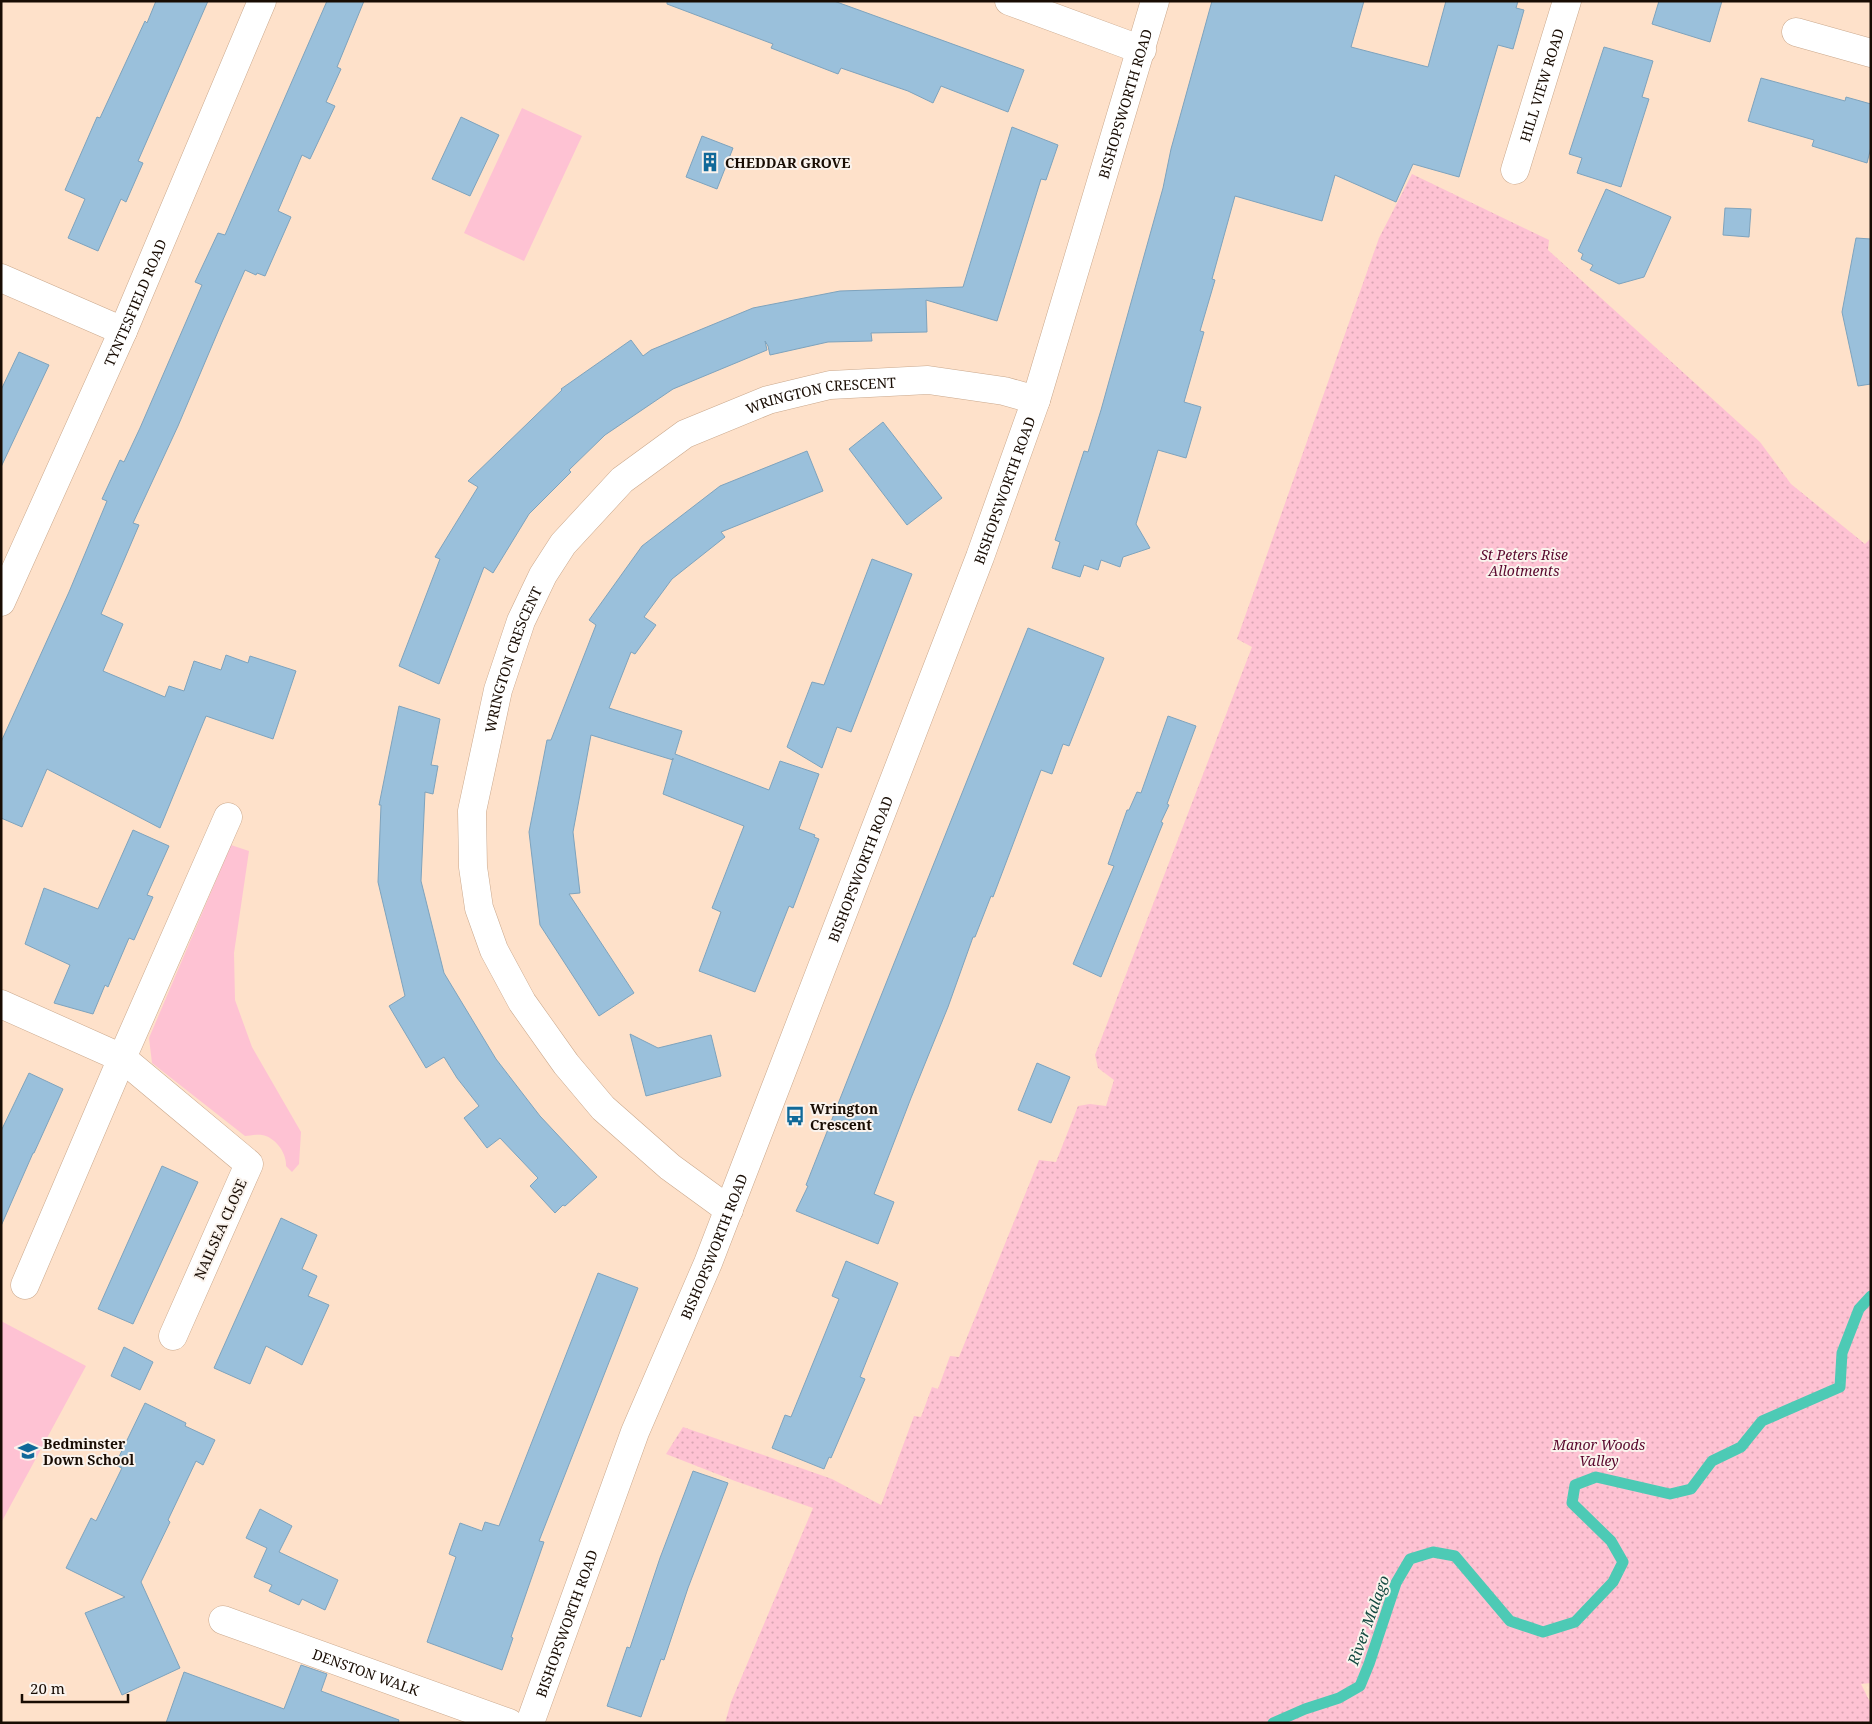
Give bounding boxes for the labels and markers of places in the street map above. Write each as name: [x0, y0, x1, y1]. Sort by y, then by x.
building icon: CHEDDAR GROVE: [699, 151, 721, 173]
place label: CHEDDAR GROVE: [725, 153, 850, 172]
place label: Wrington Crescent: [810, 1099, 878, 1134]
bus stop icon: Wrington Crescent: [784, 1105, 806, 1127]
place label: Bedminster Down School: [43, 1434, 134, 1469]
school or university icon: Bedminster Down School: [17, 1440, 39, 1462]

